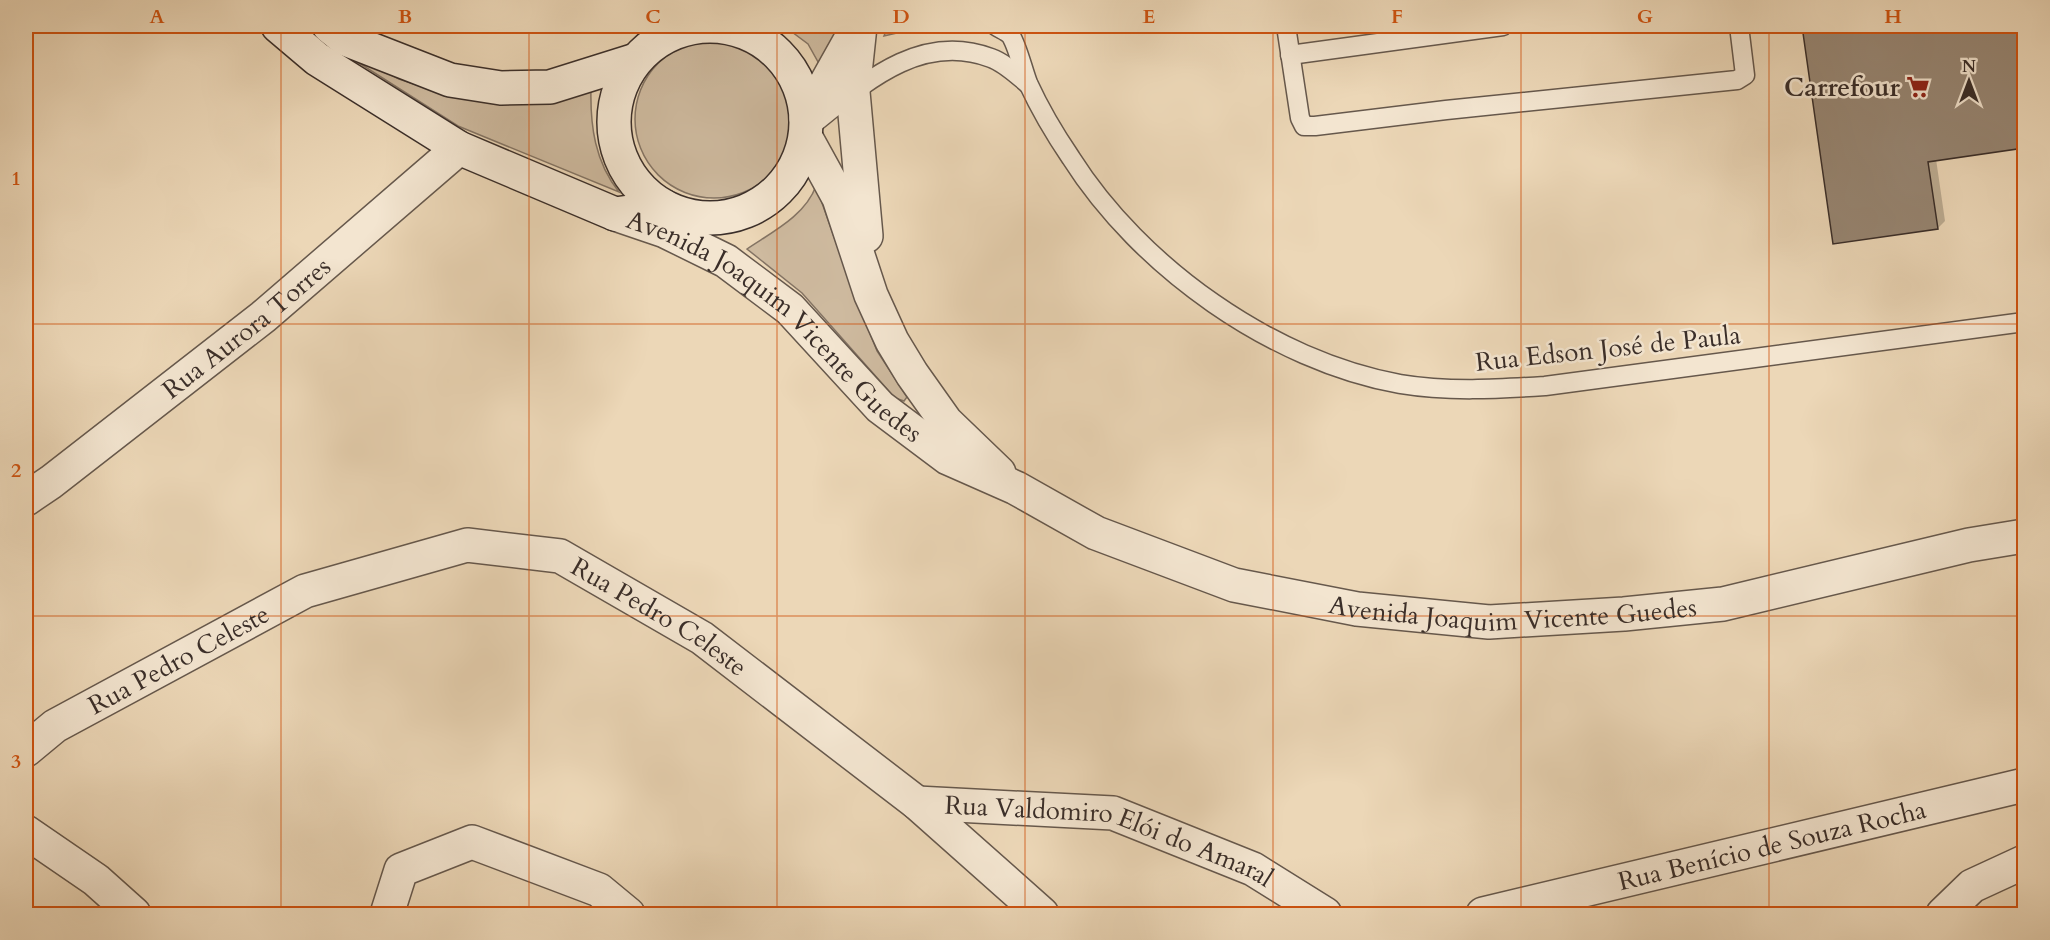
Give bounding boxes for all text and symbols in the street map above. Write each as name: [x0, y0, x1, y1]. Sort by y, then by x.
text: A: [149, 3, 165, 30]
text: B: [398, 3, 412, 30]
text: C: [645, 3, 661, 30]
text: D: [892, 3, 910, 30]
text: E: [1143, 3, 1155, 30]
text: F: [1391, 3, 1403, 30]
text: G: [1637, 3, 1653, 30]
text: H: [1884, 3, 1902, 30]
north arrow: [1939, 51, 1999, 111]
text: N: [1962, 56, 1976, 78]
place label: Carrefour: [1784, 70, 1901, 105]
supermarket icon: Carrefour: [1905, 74, 1931, 100]
text: 1: [11, 165, 21, 192]
street label: Avenida Joaquim Vicente Guedes: [622, 202, 929, 451]
street label: Rua Aurora Torres: [155, 249, 338, 407]
street label: Rua Edson José de Paula: [1474, 317, 1742, 380]
text: 2: [11, 457, 21, 484]
street label: Rua Pedro Celeste: [565, 549, 754, 684]
street label: Avenida Joaquim Vicente Guedes: [1326, 587, 1698, 640]
street label: Rua Pedro Celeste: [82, 597, 275, 723]
text: 3: [11, 748, 21, 775]
street label: Rua Valdomiro Elói do Amaral: [944, 787, 1280, 896]
street label: Rua Benício de Souza Rocha: [1614, 792, 1930, 899]

